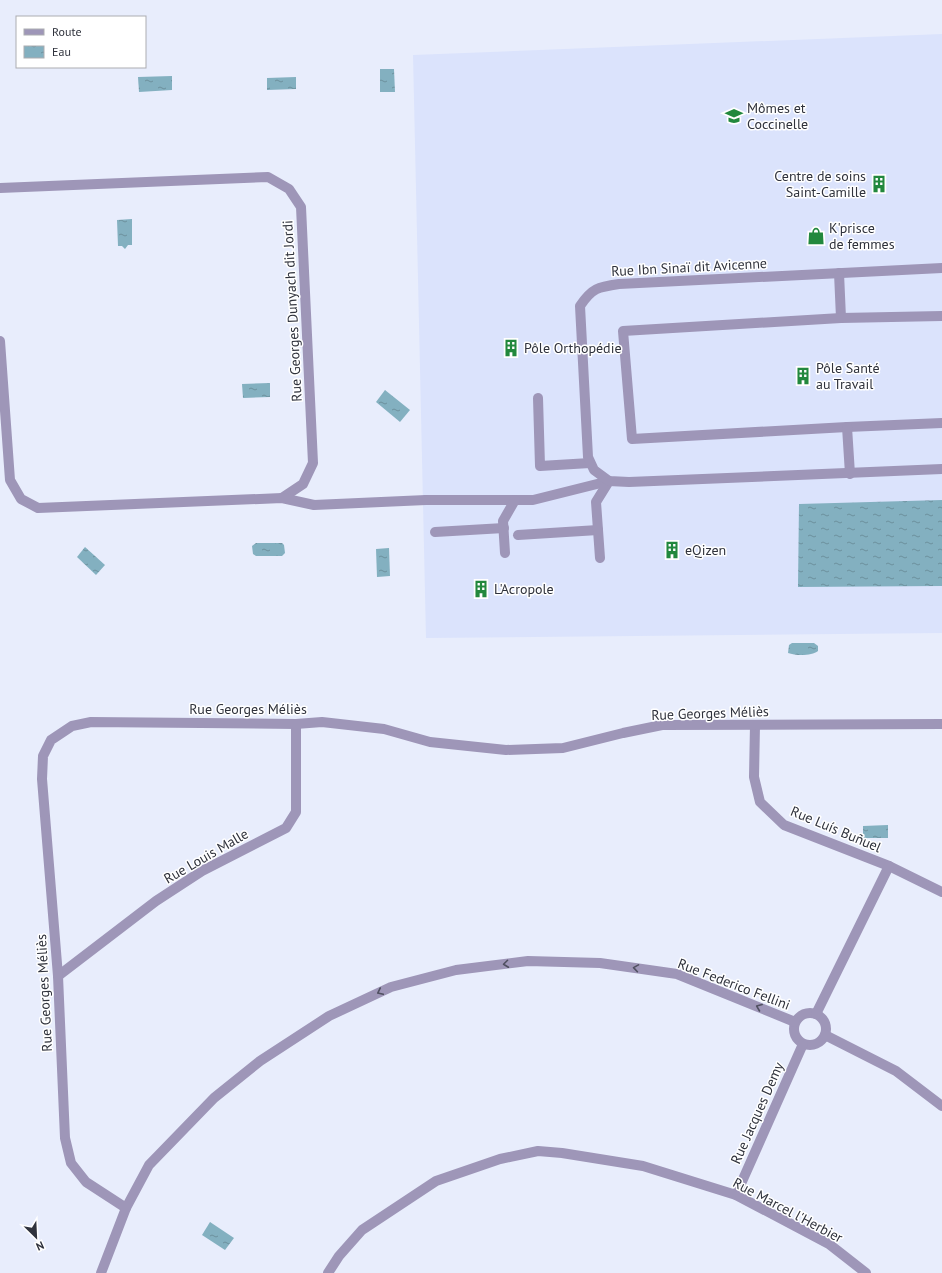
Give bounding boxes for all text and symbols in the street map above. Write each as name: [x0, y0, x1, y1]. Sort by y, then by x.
legend: [16, 16, 146, 68]
text: Route: [52, 24, 82, 39]
text: Eau: [52, 44, 71, 59]
place label: Mômes et Coccinelle: [747, 99, 808, 133]
school or university icon: Mômes et Coccinelle: [724, 106, 744, 126]
place label: Centre de soins Saint-Camille: [774, 167, 866, 201]
building icon: Centre de soins Saint-Camille: [869, 174, 889, 194]
place label: K'prisce de femmes: [829, 219, 895, 253]
street label: Rue Georges Dunyach dit Jordi: [278, 220, 306, 402]
shop icon: K'prisce de femmes: [806, 226, 826, 246]
street label: Rue Ibn Sinaï dit Avicenne: [611, 254, 767, 280]
building icon: Pôle Orthopédie: [501, 338, 521, 358]
place label: Pôle Orthopédie: [524, 339, 622, 357]
place label: Pôle Santé au Travail: [816, 359, 880, 393]
building icon: Pôle Santé au Travail: [793, 366, 813, 386]
building icon: eQizen: [662, 540, 682, 560]
place label: eQizen: [685, 541, 726, 559]
building icon: L'Acropole: [471, 579, 491, 599]
place label: L'Acropole: [494, 580, 554, 598]
street label: Rue Georges Méliès: [189, 700, 307, 718]
street label: Rue Georges Méliès: [651, 702, 769, 724]
street label: Rue Luís Buñuel: [788, 802, 884, 856]
street label: Rue Louis Malle: [160, 825, 252, 887]
street label: Rue Georges Méliès: [32, 934, 56, 1052]
street label: Rue Federico Fellini: [675, 954, 793, 1014]
one-way arrow: [503, 959, 509, 968]
one-way arrow: [633, 964, 639, 973]
one-way arrow: [377, 987, 384, 995]
one-way arrow: [755, 1004, 762, 1012]
street label: Rue Jacques Demy: [726, 1059, 788, 1167]
street label: Rue Marcel l'Herbier: [730, 1173, 846, 1247]
north arrow: [16, 1217, 56, 1257]
text: N: [34, 1238, 46, 1254]

